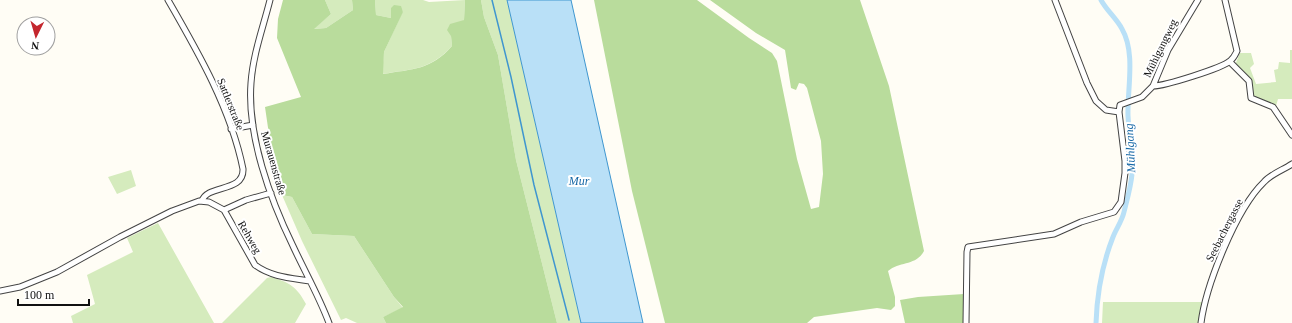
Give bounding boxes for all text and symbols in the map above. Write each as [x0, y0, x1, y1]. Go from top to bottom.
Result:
north arrow [16, 16, 56, 56]
street label: Mühlgangweg [1141, 16, 1180, 79]
text: N [31, 40, 40, 52]
street label: Sattlerstraße [215, 76, 247, 132]
water label: Mühlgang [1122, 123, 1138, 174]
street label: Murauenstraße [259, 130, 289, 196]
water label: Mur [568, 174, 590, 188]
street label: Seebachergasse [1203, 197, 1245, 263]
street label: Rehweg [236, 218, 264, 256]
scale bar [18, 281, 89, 307]
text: 100 m [24, 288, 55, 302]

